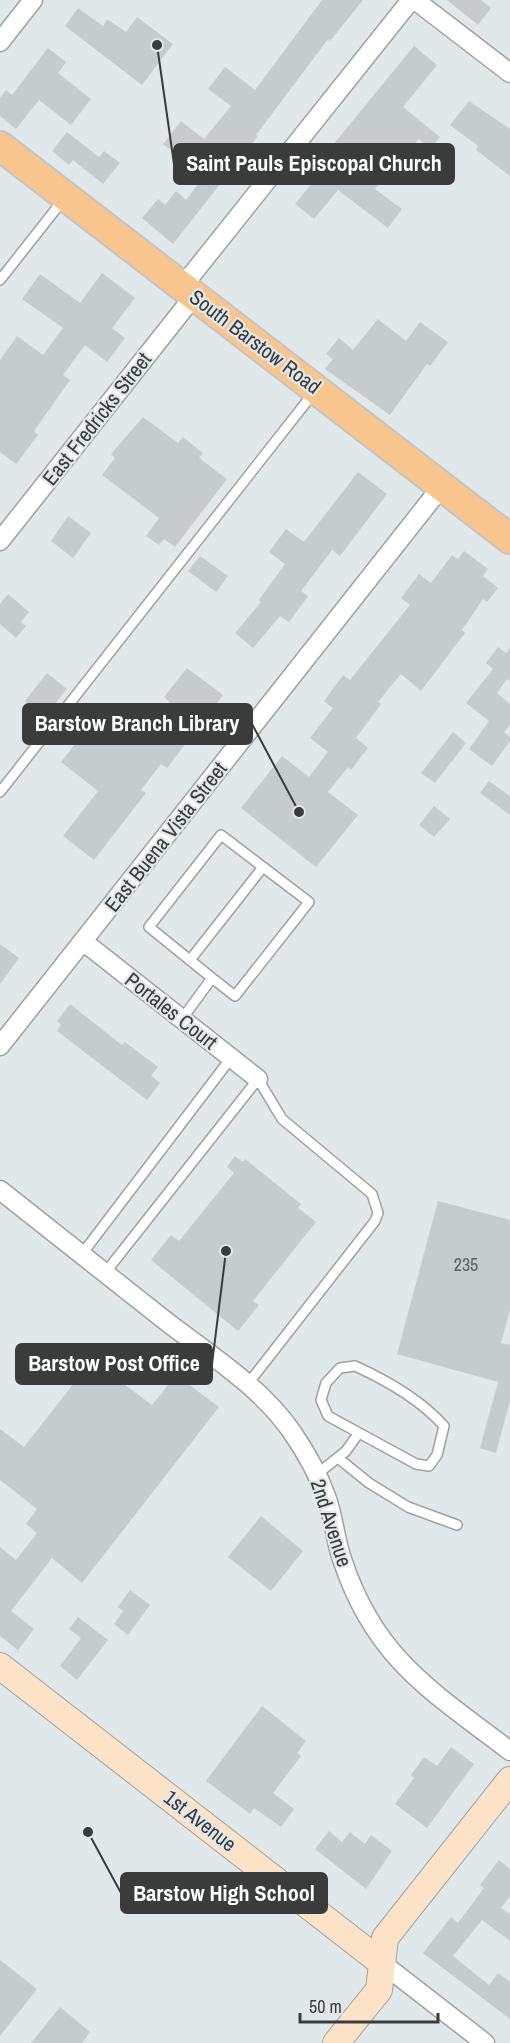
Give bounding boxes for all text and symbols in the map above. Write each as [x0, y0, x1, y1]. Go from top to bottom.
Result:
callout: Saint Pauls Episcopal Church [174, 144, 454, 184]
text: Saint Pauls Episcopal Church [186, 148, 442, 178]
street label: South Barstow Road [184, 282, 327, 401]
street label: East Fredricks Street [35, 346, 158, 491]
callout: Barstow Branch Library [23, 704, 252, 744]
text: Barstow Branch Library [35, 708, 239, 738]
street label: East Buena Vista Street [98, 755, 234, 918]
street label: Portales Court [119, 965, 224, 1056]
house number: 235 [454, 1252, 478, 1277]
callout: Barstow Post Office [16, 1344, 212, 1384]
text: Barstow Post Office [28, 1348, 200, 1378]
street label: 2nd Avenue [304, 1475, 359, 1570]
street label: 1st Avenue [158, 1783, 243, 1858]
callout: Barstow High School [121, 1873, 327, 1913]
text: Barstow High School [133, 1878, 315, 1908]
scale bar [300, 1986, 438, 2024]
text: 50 m [309, 1994, 342, 2019]

